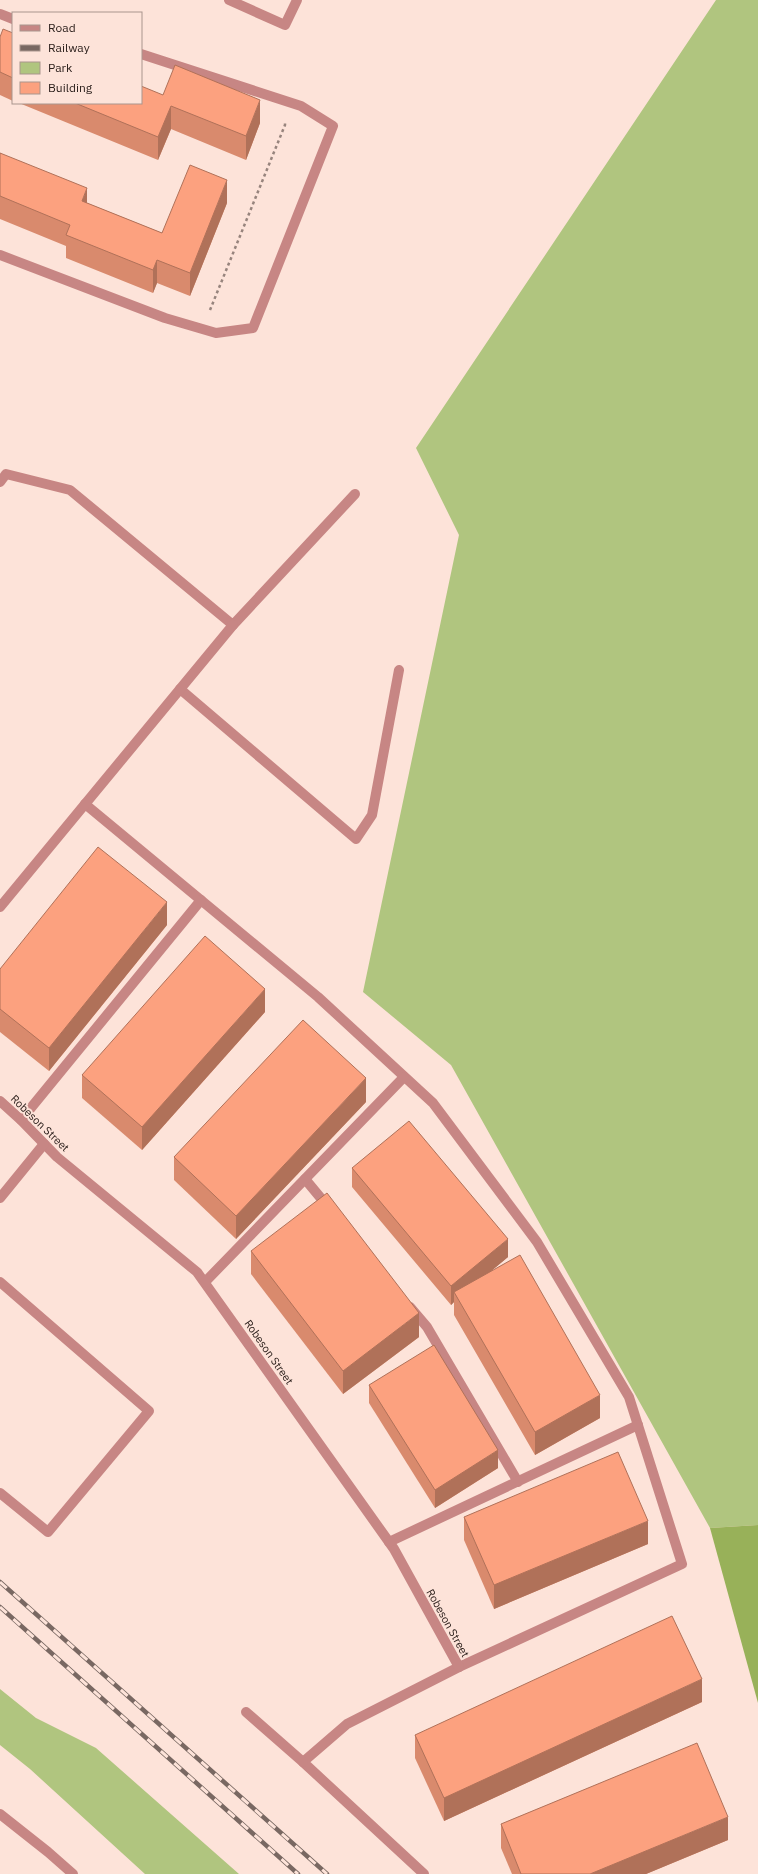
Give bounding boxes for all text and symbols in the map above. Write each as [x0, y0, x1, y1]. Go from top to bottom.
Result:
legend [12, 12, 142, 104]
text: Road [48, 20, 76, 35]
text: Railway [48, 40, 90, 55]
text: Park [48, 60, 73, 75]
text: Building [48, 80, 93, 95]
street label: Robeson Street [8, 1092, 72, 1155]
street label: Robeson Street [241, 1317, 297, 1387]
street label: Robeson Street [423, 1586, 473, 1660]

